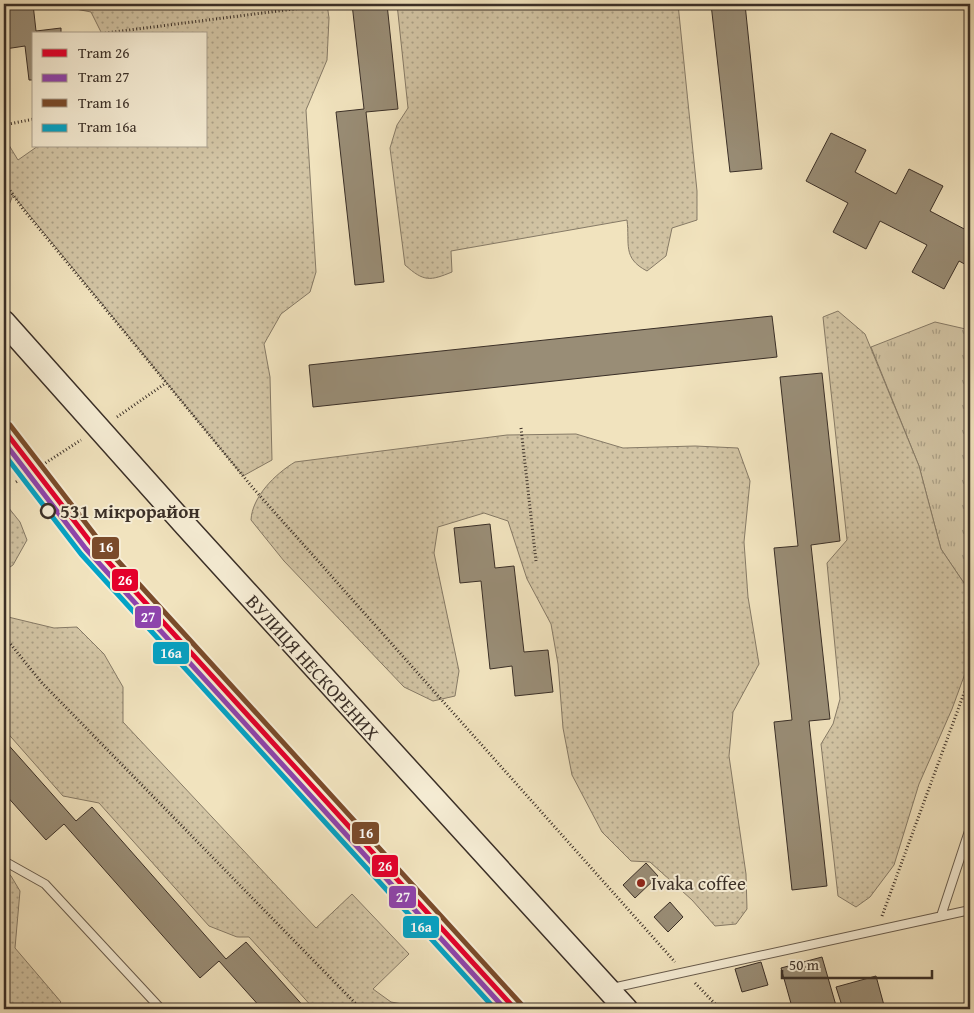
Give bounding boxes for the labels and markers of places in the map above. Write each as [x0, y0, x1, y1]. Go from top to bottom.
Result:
place label: 531 мікрорайон [60, 497, 200, 525]
marker: 531 мікрорайон [40, 503, 56, 519]
place label: Ivaka coffee [651, 869, 746, 897]
marker: Ivaka coffee [635, 877, 647, 889]

